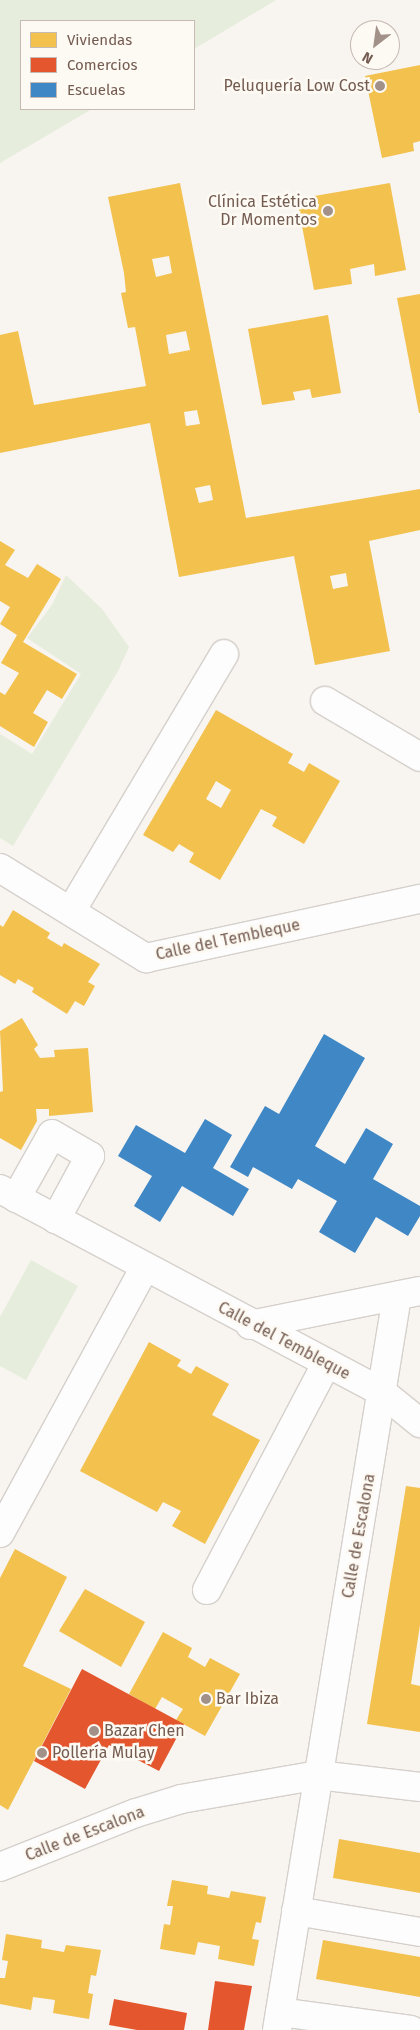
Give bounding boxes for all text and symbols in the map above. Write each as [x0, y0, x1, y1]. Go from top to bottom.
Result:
legend [20, 20, 195, 110]
north arrow [350, 20, 400, 70]
text: Viviendas [67, 31, 132, 49]
text: N [359, 48, 376, 67]
text: Comercios [67, 56, 137, 74]
place label: Peluquería Low Cost [223, 76, 370, 96]
marker: Peluquería Low Cost [374, 80, 386, 92]
text: Escuelas [67, 81, 125, 99]
place label: Clínica Estética Dr Momentos [208, 192, 317, 230]
marker: Clínica Estética Dr Momentos [321, 204, 335, 218]
street label: Calle del Tembleque [154, 915, 302, 965]
street label: Calle del Tembleque [215, 1298, 353, 1384]
street label: Calle de Escalona [339, 1472, 379, 1600]
place label: Bar Ibiza [216, 1689, 279, 1709]
marker: Bar Ibiza [200, 1693, 212, 1705]
place label: Bazar Chen [104, 1721, 185, 1741]
marker: Bazar Chen [88, 1725, 100, 1737]
place label: Pollería Mulay [52, 1743, 155, 1763]
marker: Pollería Mulay [36, 1747, 48, 1759]
street label: Calle de Escalona [23, 1802, 147, 1866]

